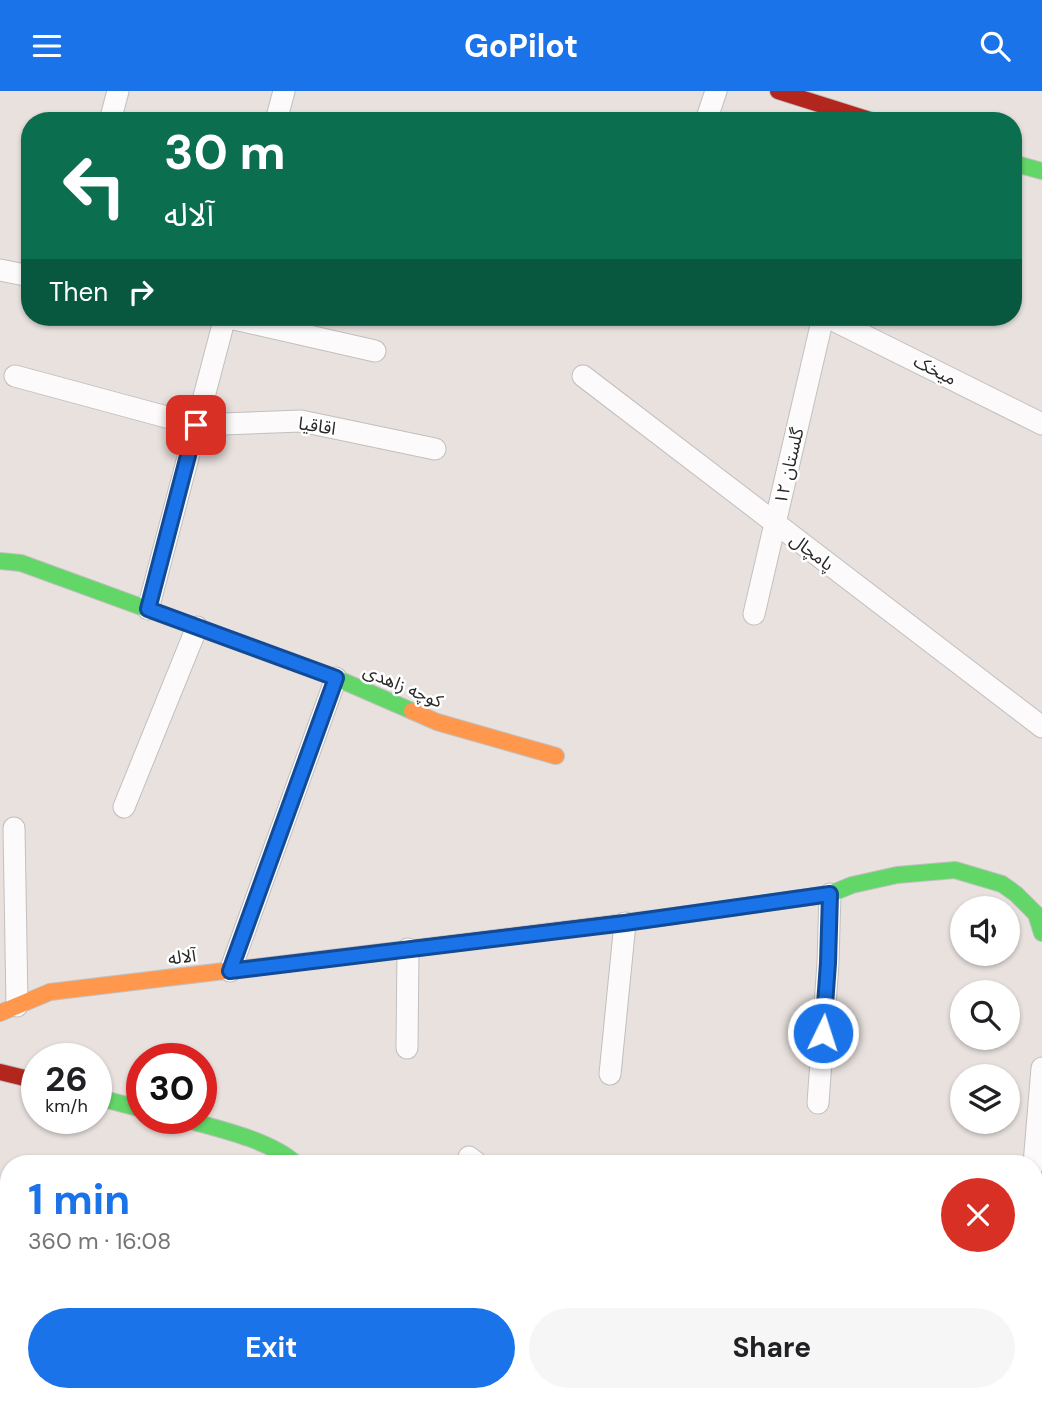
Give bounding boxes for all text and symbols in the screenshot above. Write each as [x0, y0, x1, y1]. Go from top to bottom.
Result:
text: GoPilot [464, 25, 578, 67]
icon: menu [28, 27, 66, 65]
icon: search [976, 27, 1014, 65]
text: 30 m [164, 120, 286, 184]
icon: left [49, 140, 140, 231]
text: آلاله [164, 194, 214, 236]
icon: right [122, 273, 160, 311]
text: Then [49, 275, 108, 309]
street label: میخک [909, 349, 961, 391]
pin [166, 395, 226, 455]
icon: arrive [177, 406, 215, 444]
street label: اقاقیا [297, 411, 337, 441]
street label: گلستان ۱۲ [769, 425, 810, 507]
street label: پامچال [785, 528, 839, 576]
street label: کوچه زاهدی [360, 659, 447, 714]
map controls [950, 896, 1020, 1134]
button: sound [950, 896, 1020, 966]
street label: آلاله [167, 943, 198, 971]
button: search [950, 980, 1020, 1050]
position arrow [786, 996, 860, 1070]
speed limit sign: 30 [126, 1043, 217, 1134]
text: 26 [45, 1056, 88, 1102]
button: layers [950, 1064, 1020, 1134]
text: km/h [45, 1094, 88, 1118]
text: 1 min [28, 1172, 130, 1227]
button: close [941, 1178, 1015, 1252]
text: 360 m · 16:08 [28, 1226, 171, 1256]
button: Exit [28, 1308, 515, 1388]
button: Share [529, 1308, 1015, 1388]

